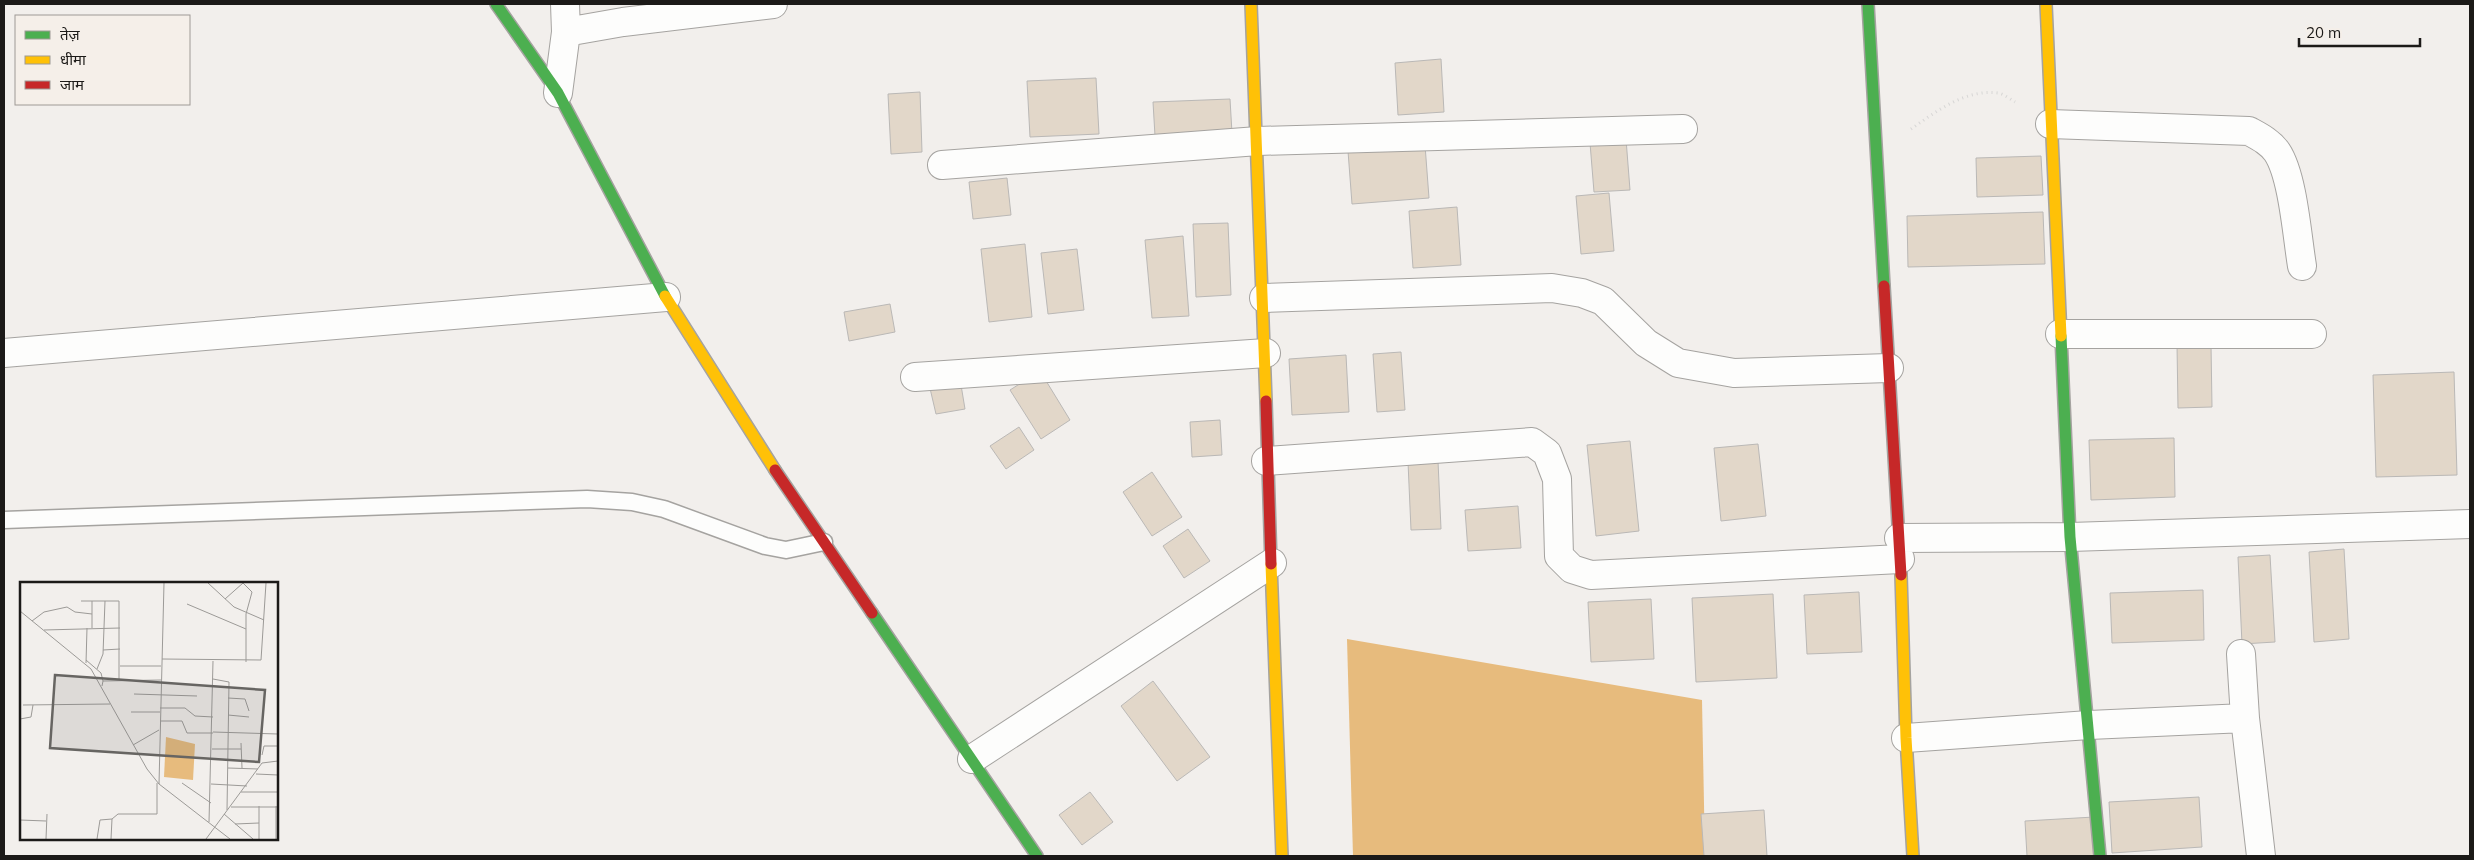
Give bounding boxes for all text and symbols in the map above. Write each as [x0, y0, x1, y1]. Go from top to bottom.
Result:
legend [15, 15, 190, 105]
scale bar [2299, 15, 2420, 47]
text: 20 m [2306, 23, 2341, 42]
text: तेज़ [60, 25, 81, 44]
text: धीमा [60, 50, 87, 69]
text: जाम [60, 75, 85, 94]
inset map [20, 582, 278, 840]

